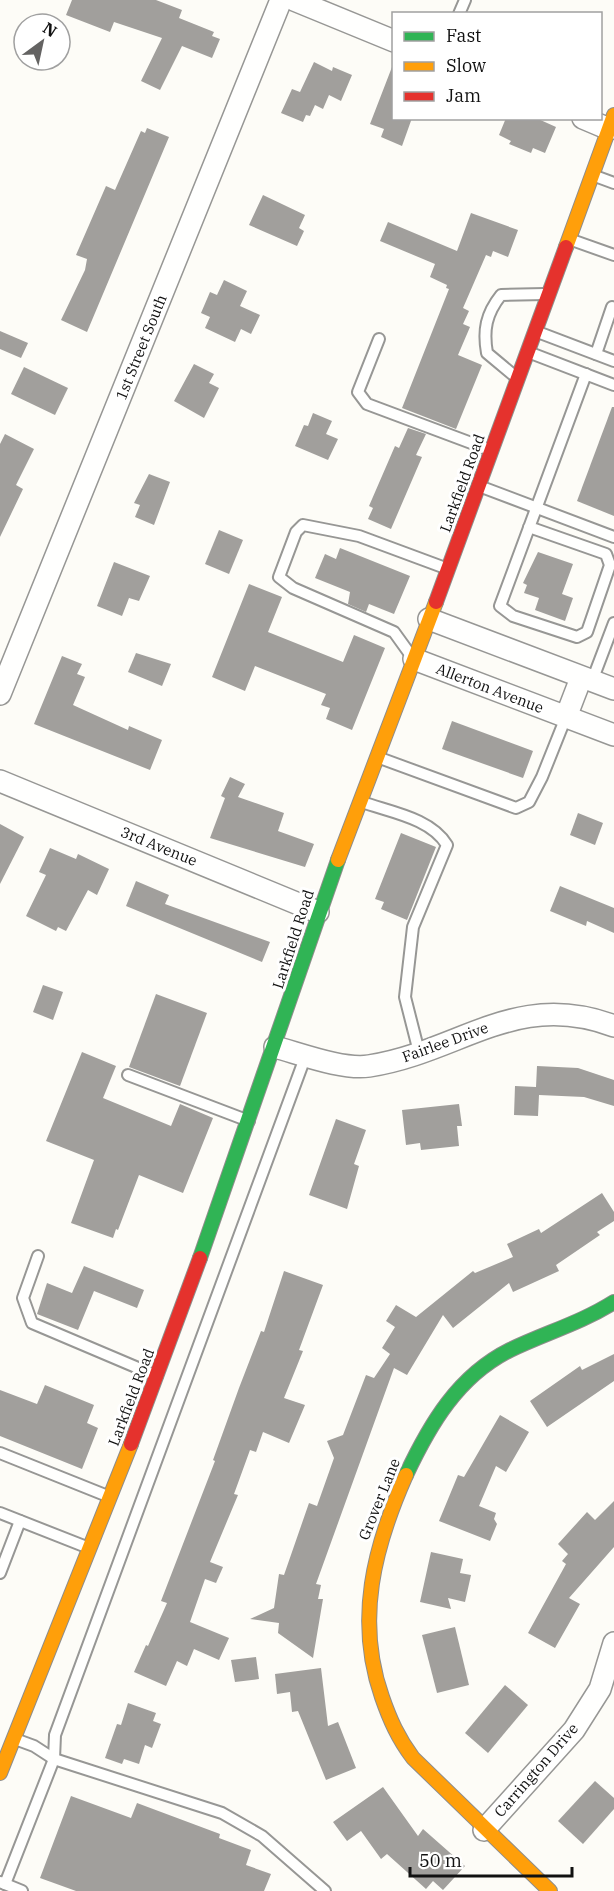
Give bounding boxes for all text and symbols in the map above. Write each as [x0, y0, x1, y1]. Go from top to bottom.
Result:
north arrow [12, 12, 72, 72]
legend [392, 12, 602, 120]
text: N [39, 18, 61, 41]
text: Fast [446, 24, 481, 47]
text: Slow [446, 54, 486, 77]
text: Jam [446, 84, 481, 107]
street label: 1st Street South [111, 292, 171, 402]
street label: Larkfield Road [435, 431, 489, 535]
street label: Allerton Avenue [434, 659, 546, 717]
street label: 3rd Avenue [118, 822, 200, 870]
street label: Larkfield Road [268, 887, 318, 991]
street label: Fairlee Drive [399, 1018, 491, 1066]
street label: Larkfield Road [104, 1346, 158, 1448]
street label: Grover Lane [354, 1455, 404, 1543]
street label: Carrington Drive [490, 1719, 582, 1821]
scale bar [410, 1840, 572, 1878]
text: 50 m [419, 1849, 462, 1872]

